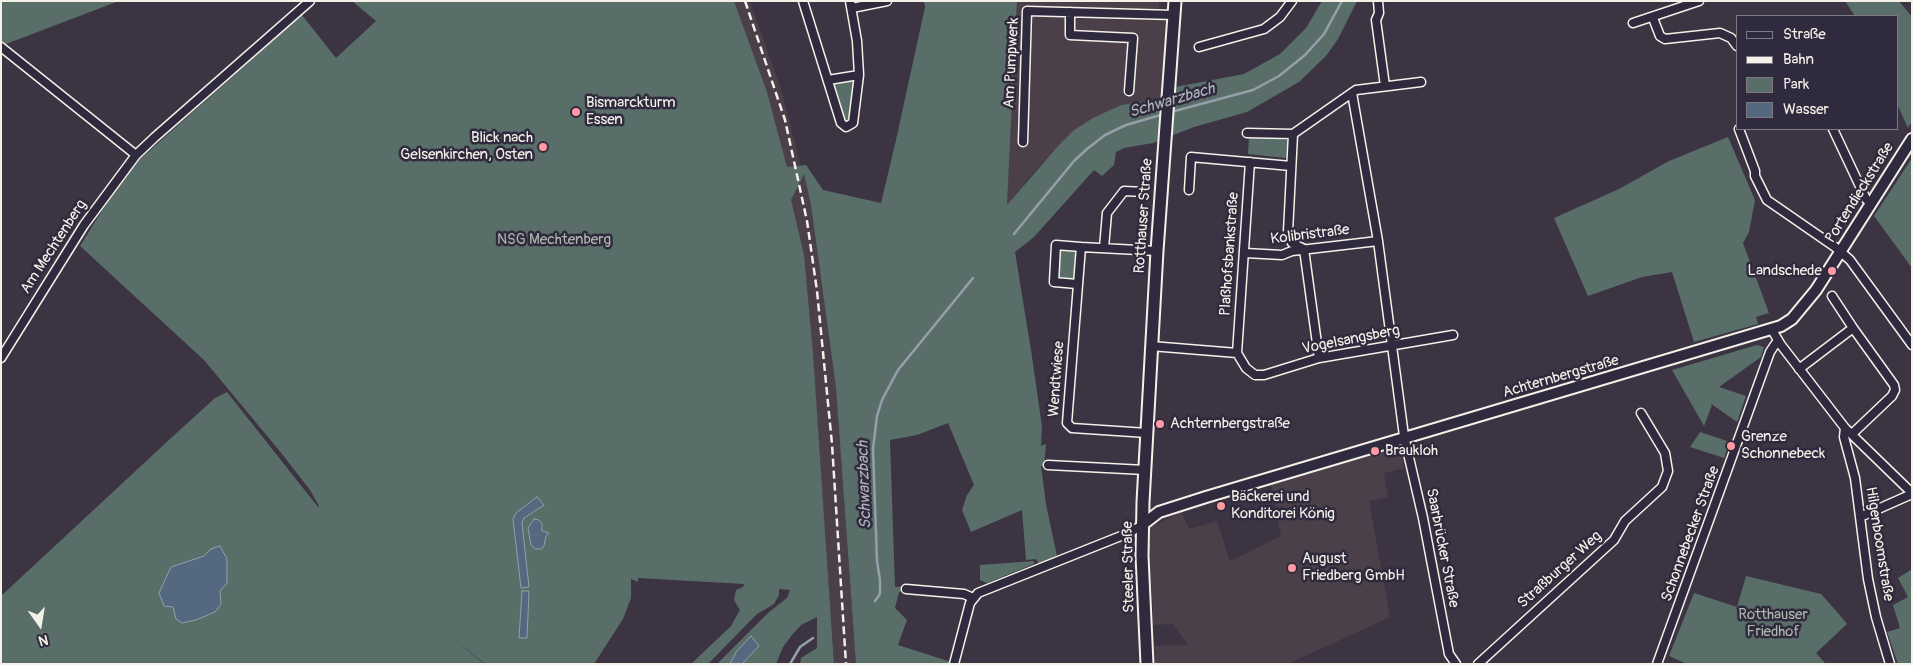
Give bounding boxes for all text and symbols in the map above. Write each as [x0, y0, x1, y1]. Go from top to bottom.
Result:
legend [1736, 15, 1898, 130]
street label: Am Pumpwerk [1001, 17, 1023, 109]
text: Straße [1783, 25, 1826, 44]
text: Bahn [1783, 50, 1814, 69]
text: Park [1783, 75, 1809, 94]
water label: Schwarzbach [1127, 80, 1217, 122]
place label: Bismarckturm Essen [586, 94, 676, 129]
text: Wasser [1783, 100, 1829, 119]
marker: Bismarckturm Essen [570, 106, 582, 118]
place label: Blick nach Gelsenkirchen, Osten [400, 129, 533, 164]
street label: Portendieckstraße [1822, 139, 1898, 247]
marker: Blick nach Gelsenkirchen, Osten [537, 141, 549, 153]
street label: Rotthauser Straße [1131, 158, 1157, 274]
street label: Plaßhofsbankstraße [1217, 191, 1243, 317]
street label: Am Mechtenberg [17, 197, 91, 297]
street label: Kolibristraße [1270, 221, 1350, 249]
park label: NSG Mechtenberg [497, 231, 611, 249]
place label: Landschede [1748, 262, 1822, 280]
marker: Landschede [1826, 265, 1838, 277]
street label: Vogelsangsberg [1301, 322, 1401, 358]
street label: Wendtwiese [1045, 340, 1069, 418]
street label: Achternbergstraße [1501, 352, 1621, 402]
place label: Achternbergstraße [1170, 415, 1290, 433]
marker: Achternbergstraße [1154, 418, 1166, 430]
place label: Grenze Schonnebeck [1741, 428, 1825, 463]
marker: Grenze Schonnebeck [1725, 440, 1737, 452]
water label: Schwarzbach [854, 441, 876, 529]
place label: Braukloh [1385, 442, 1438, 460]
marker: Braukloh [1369, 445, 1381, 457]
street label: Schonnebecker Straße [1658, 464, 1724, 604]
street label: Hilgenboomstraße [1861, 485, 1897, 603]
street label: Saarbrücker Straße [1422, 487, 1462, 609]
place label: Bäckerei und Konditorei König [1231, 488, 1335, 523]
marker: Bäckerei und Konditorei König [1215, 500, 1227, 512]
street label: Steeler Straße [1119, 521, 1139, 613]
street label: Straßburger Weg [1514, 528, 1606, 612]
place label: August Friedberg GmbH [1302, 550, 1405, 585]
marker: August Friedberg GmbH [1286, 562, 1298, 574]
north arrow [15, 600, 65, 650]
park label: Rotthauser Friedhof [1738, 606, 1808, 641]
text: N [37, 631, 50, 649]

